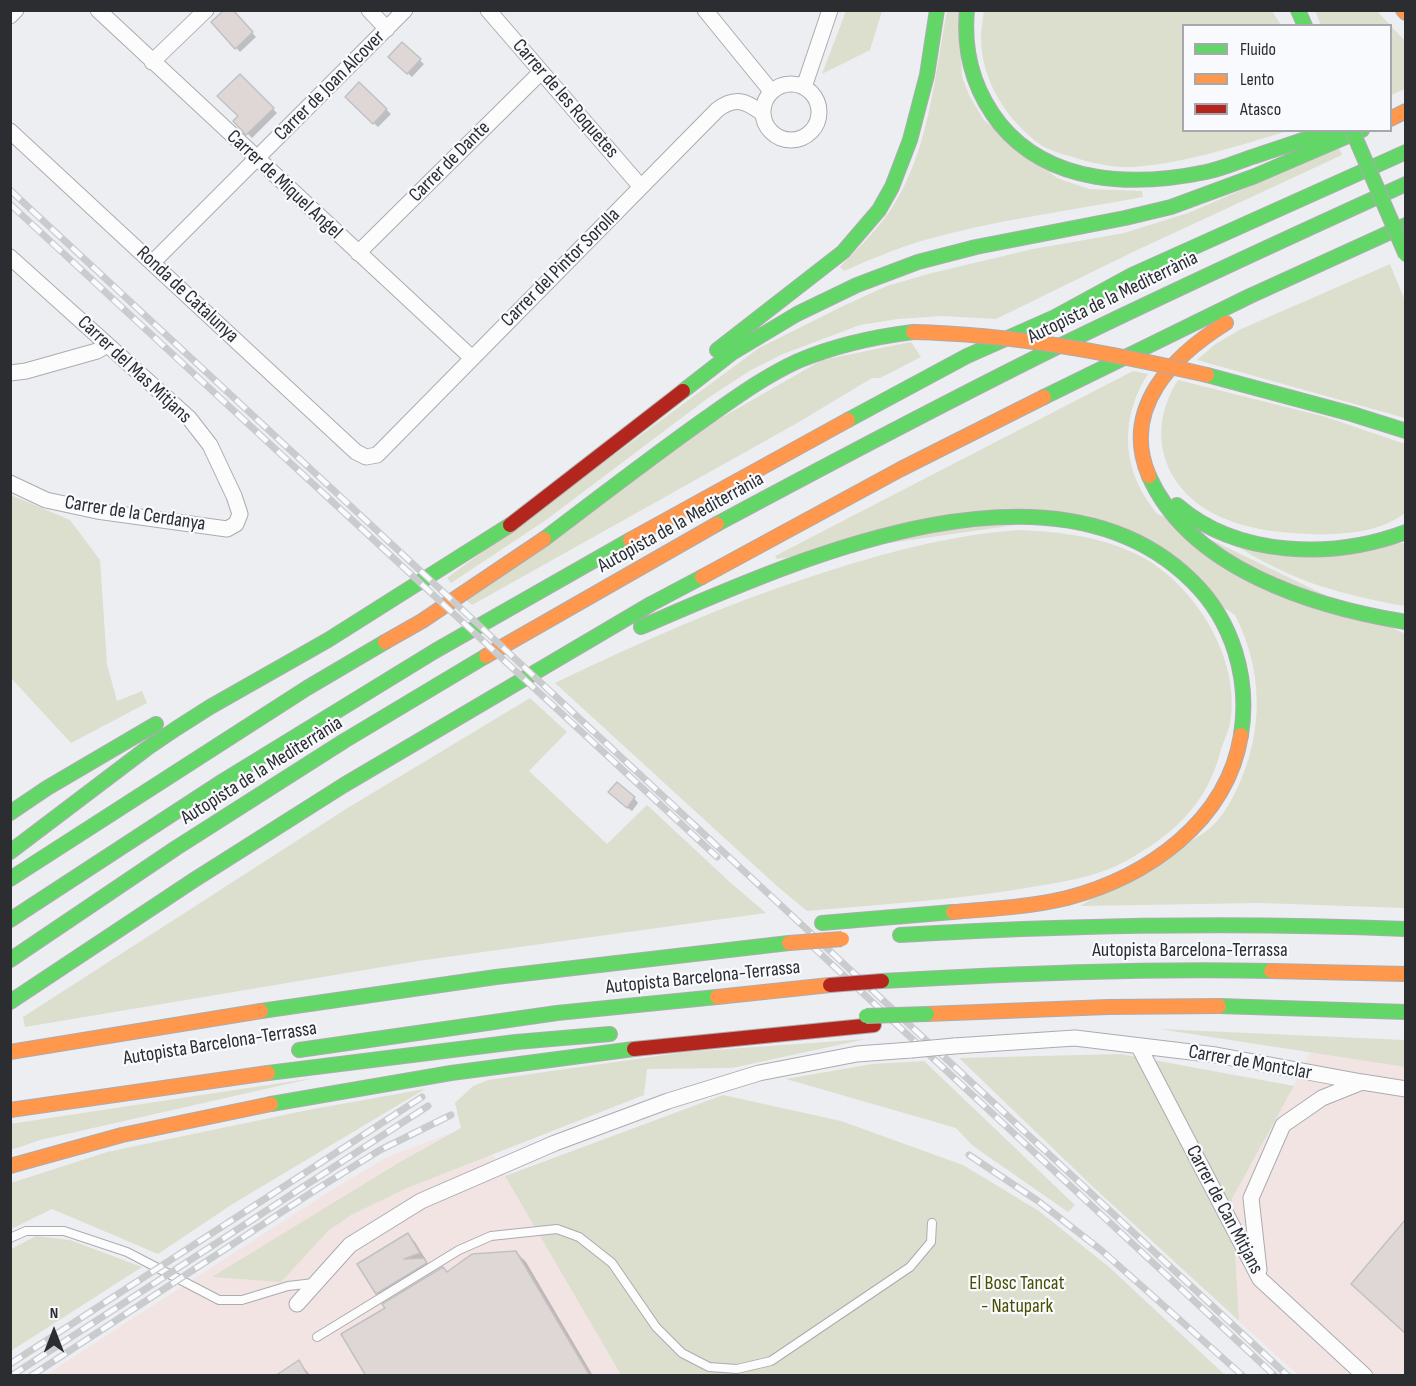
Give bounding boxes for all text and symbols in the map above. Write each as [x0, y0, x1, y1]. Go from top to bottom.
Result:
legend [1182, 24, 1392, 132]
street label: Carrer de Joan Alcover [270, 26, 390, 146]
street label: Carrer de les Roquetes [507, 35, 623, 163]
text: Fluido [1240, 39, 1276, 60]
text: Lento [1240, 69, 1274, 90]
text: Atasco [1240, 99, 1281, 120]
street label: Carrer de Dante [404, 116, 496, 208]
street label: Carrer de Miquel Angel [221, 125, 347, 245]
street label: Carrer del Pintor Sorolla [497, 204, 625, 332]
street label: Ronda de Catalunya [131, 242, 243, 348]
street label: Autopista de la Mediterrània [1024, 246, 1202, 350]
street label: Carrer del Mas Mitjans [72, 311, 196, 429]
street label: Autopista de la Mediterrània [594, 467, 768, 579]
street label: Carrer de la Cerdanya [63, 491, 207, 537]
street label: Autopista de la Mediterrània [177, 711, 347, 831]
street label: Autopista Barcelona-Terrassa [1092, 939, 1288, 963]
street label: Autopista Barcelona-Terrassa [605, 956, 801, 1000]
street label: Autopista Barcelona-Terrassa [122, 1017, 318, 1071]
street label: Carrer de Montclar [1187, 1040, 1313, 1086]
street label: Carrer de Can Mitjans [1180, 1142, 1268, 1278]
park label: El Bosc Tancat - Natupark [969, 1272, 1065, 1319]
north arrow [24, 1302, 84, 1362]
text: N [50, 1304, 58, 1323]

